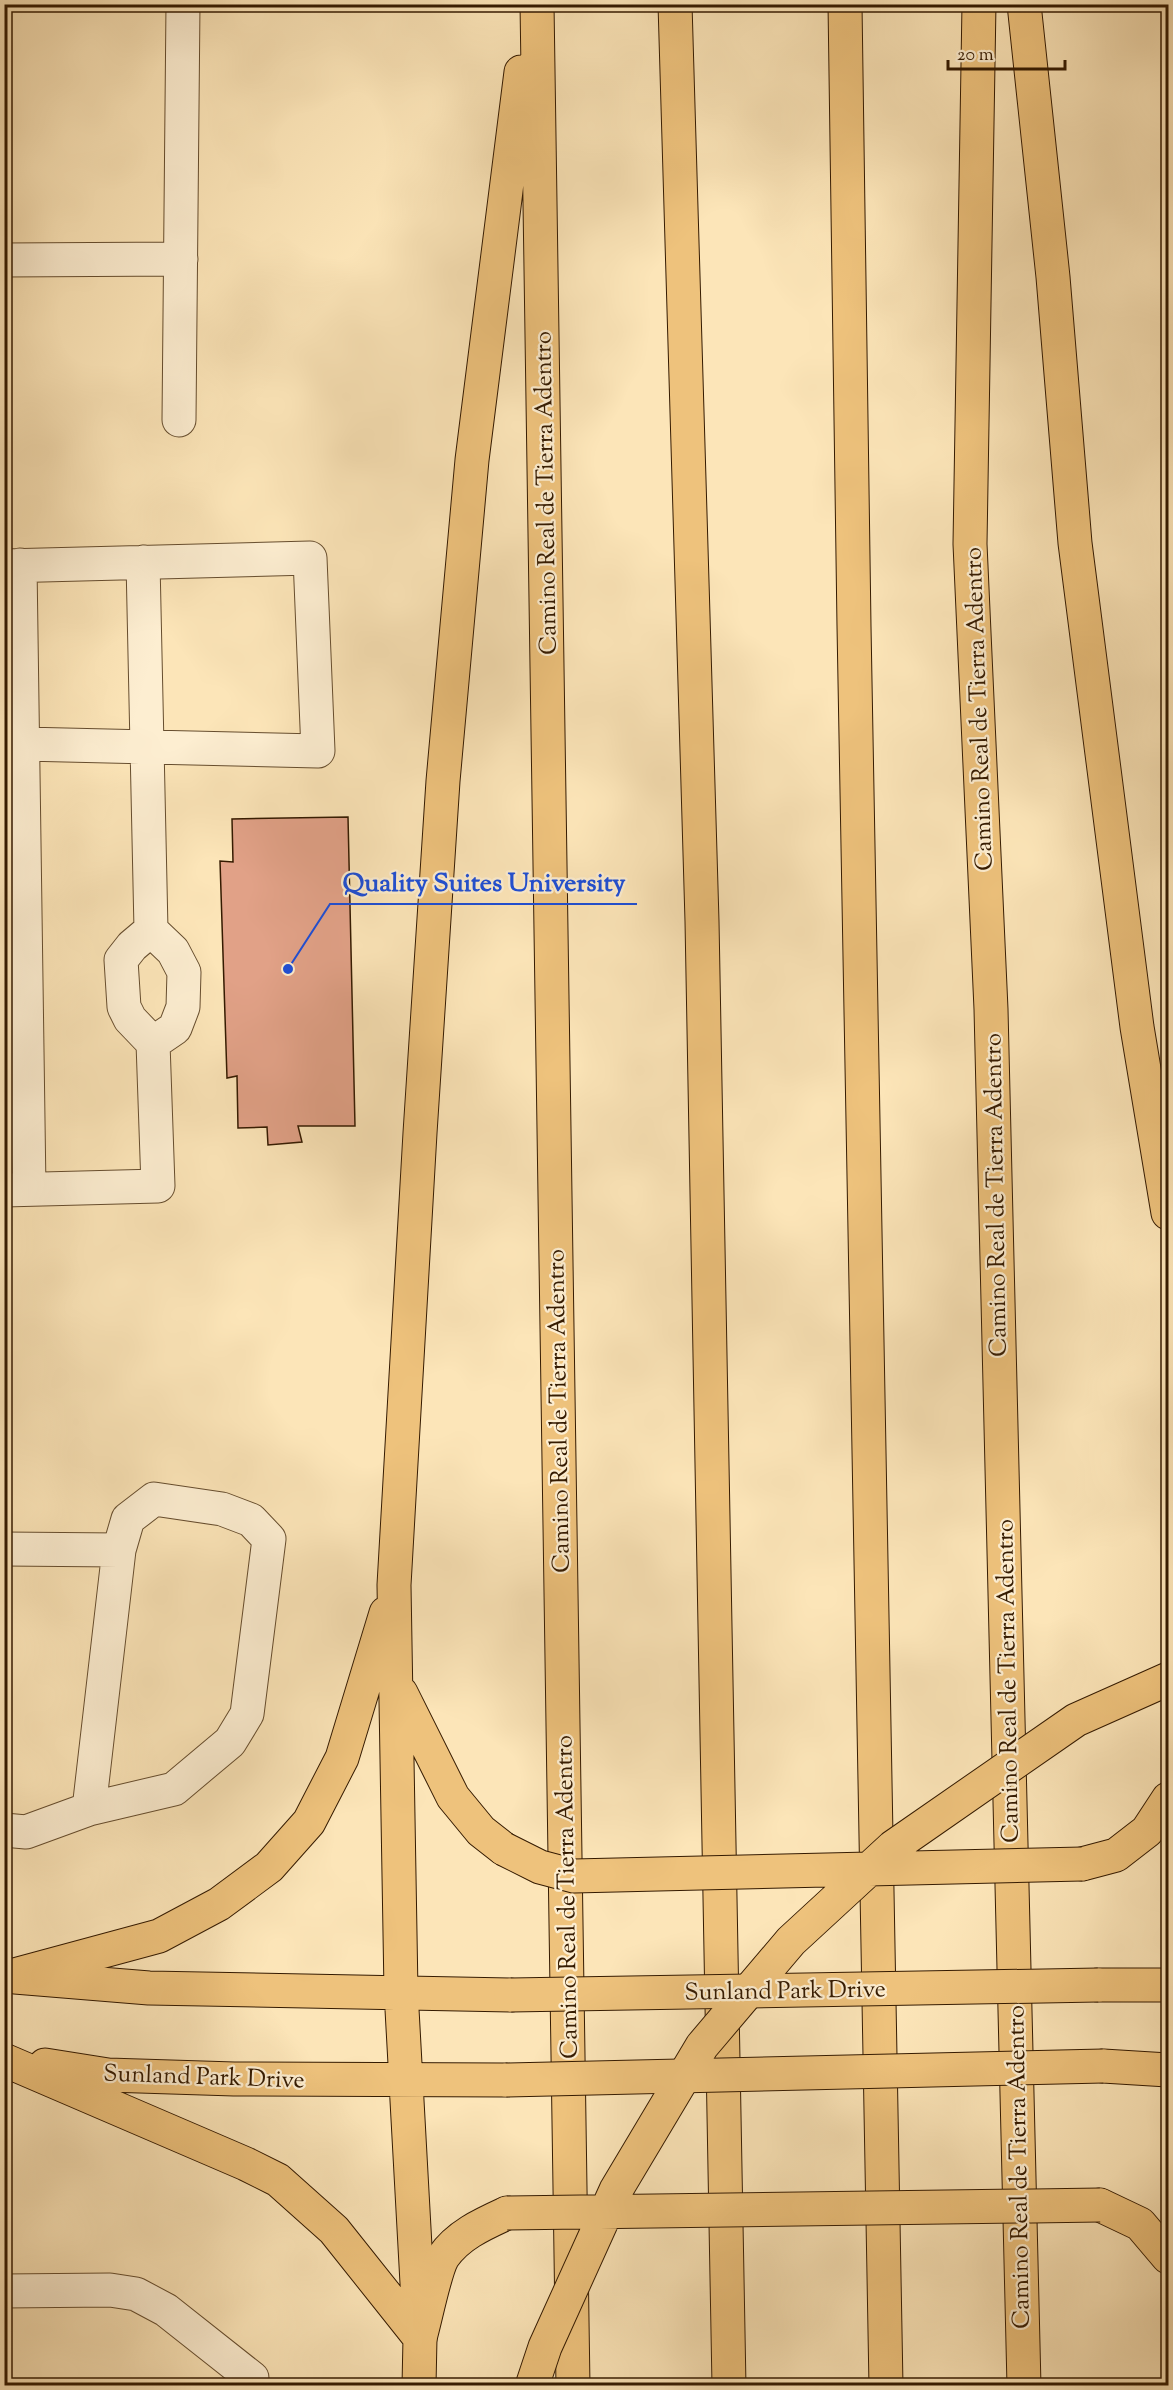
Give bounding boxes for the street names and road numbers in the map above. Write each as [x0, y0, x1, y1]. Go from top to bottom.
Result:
street label: Camino Real de Tierra Adentro [527, 331, 567, 655]
street label: Camino Real de Tierra Adentro [957, 546, 1003, 871]
street label: Camino Real de Tierra Adentro [977, 1033, 1017, 1357]
street label: Camino Real de Tierra Adentro [540, 1249, 580, 1573]
street label: Camino Real de Tierra Adentro [989, 1519, 1029, 1843]
street label: Camino Real de Tierra Adentro [548, 1735, 588, 2059]
street label: Sunland Park Drive [684, 1973, 886, 2011]
street label: Camino Real de Tierra Adentro [1000, 2005, 1040, 2329]
street label: Sunland Park Drive [103, 2057, 305, 2099]

